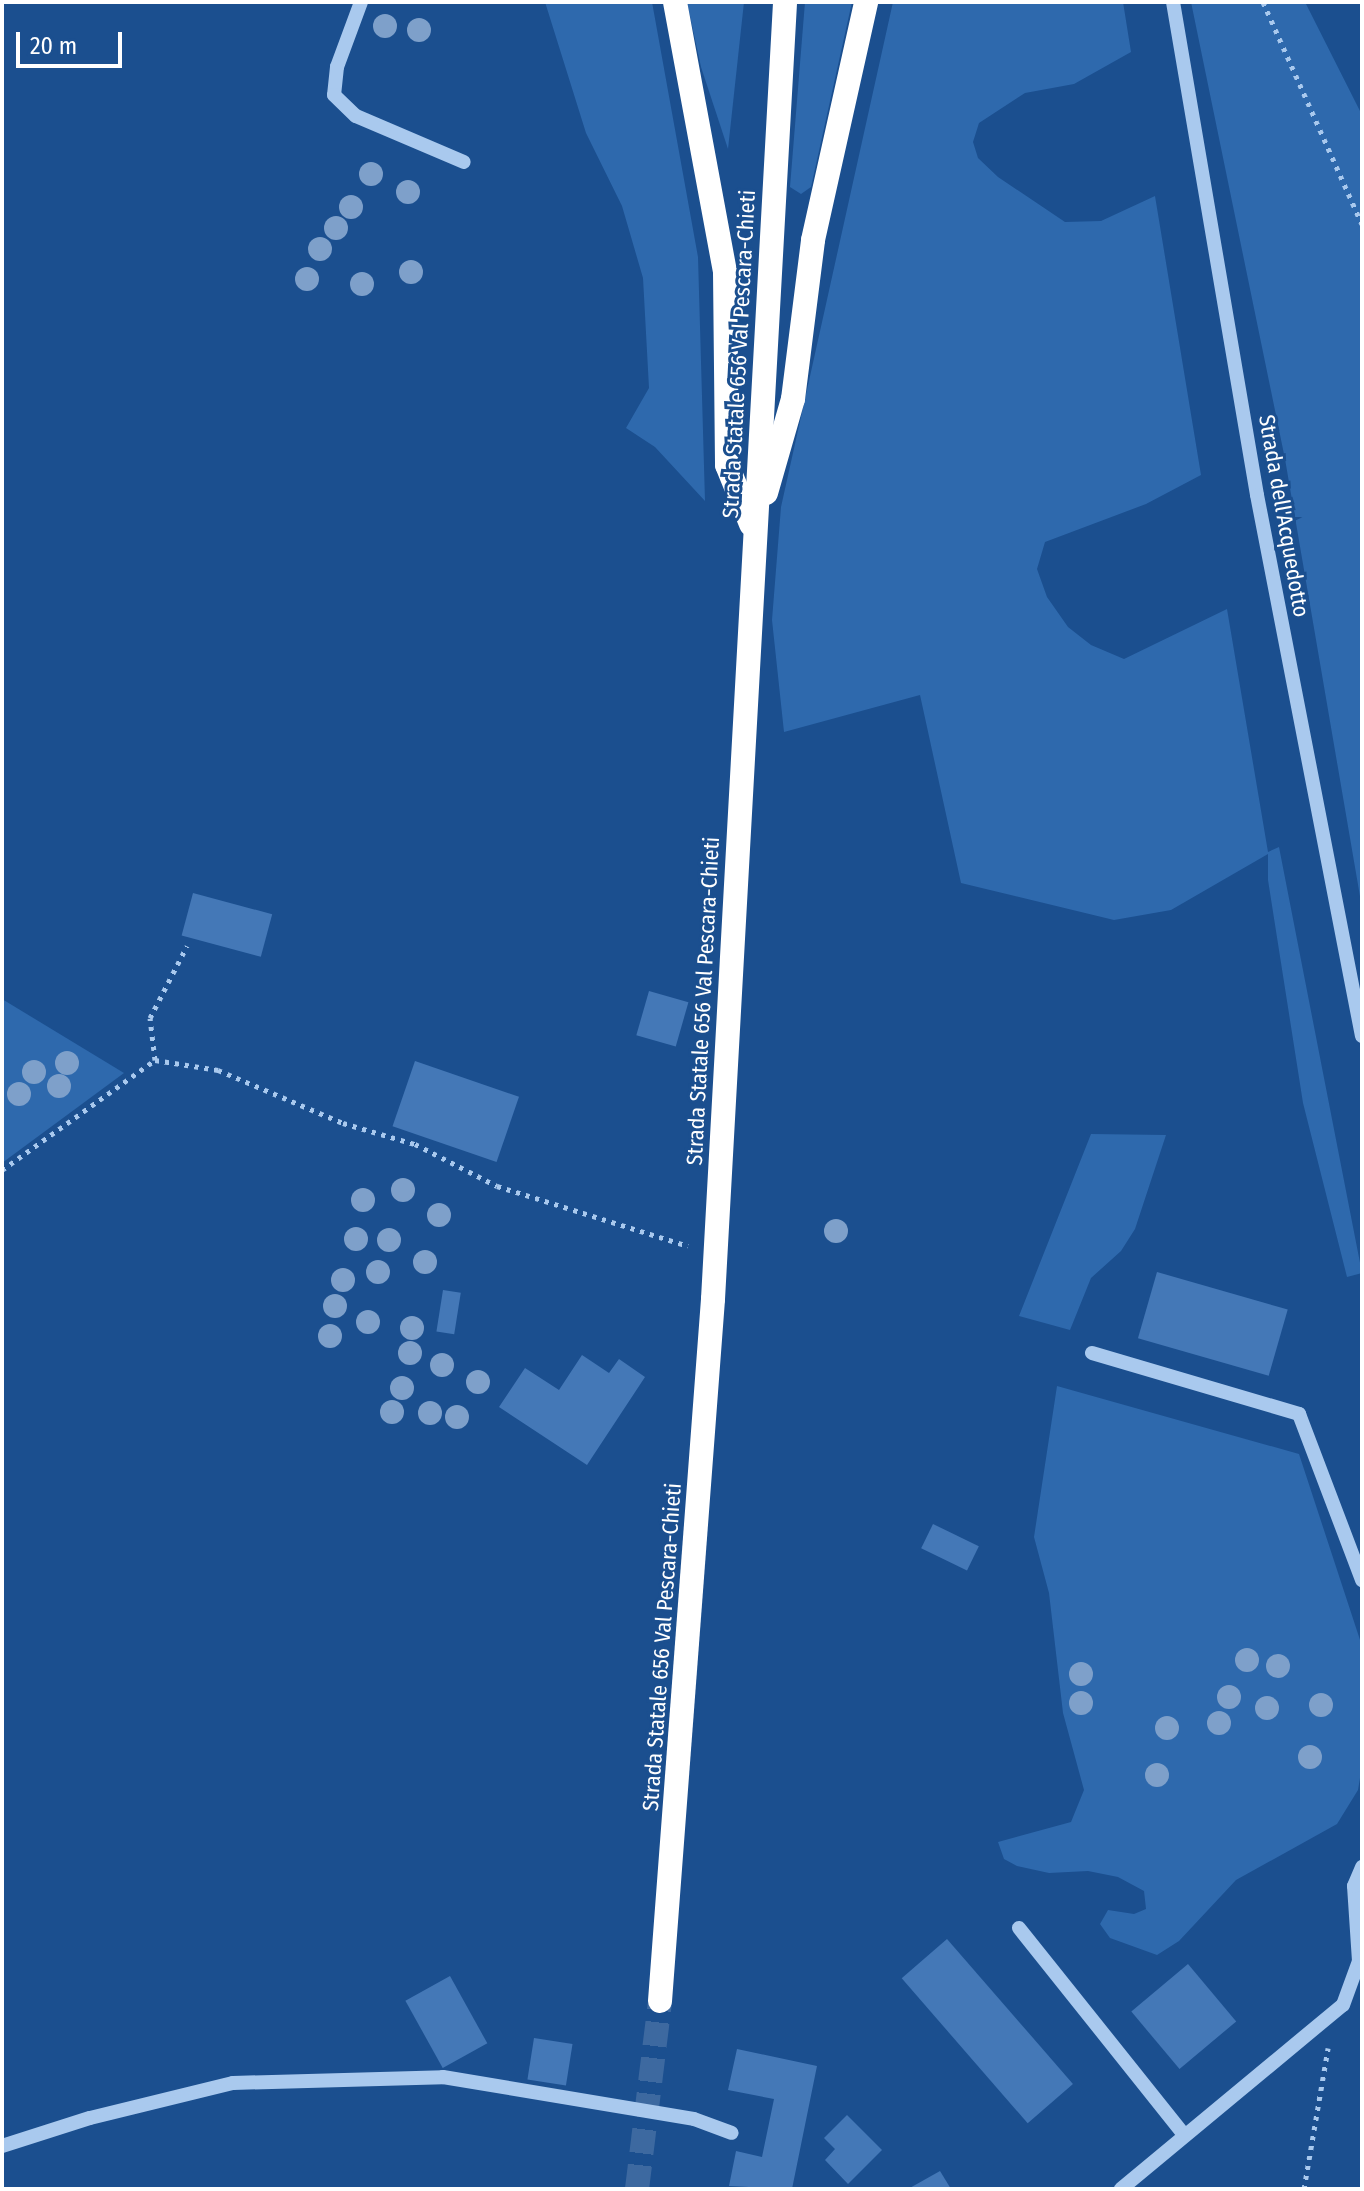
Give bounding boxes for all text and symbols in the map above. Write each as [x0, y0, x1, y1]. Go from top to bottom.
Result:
scale bar [20, 16, 126, 66]
text: 20 m [30, 32, 77, 60]
street label: Strada Statale 656 Val Pescara-Chieti [717, 189, 761, 519]
street label: Strada dell'Acquedotto [1253, 413, 1315, 619]
street label: Strada Statale 656 Val Pescara-Chieti [681, 836, 725, 1166]
street label: Strada Statale 656 Val Pescara-Chieti [637, 1482, 687, 1812]

